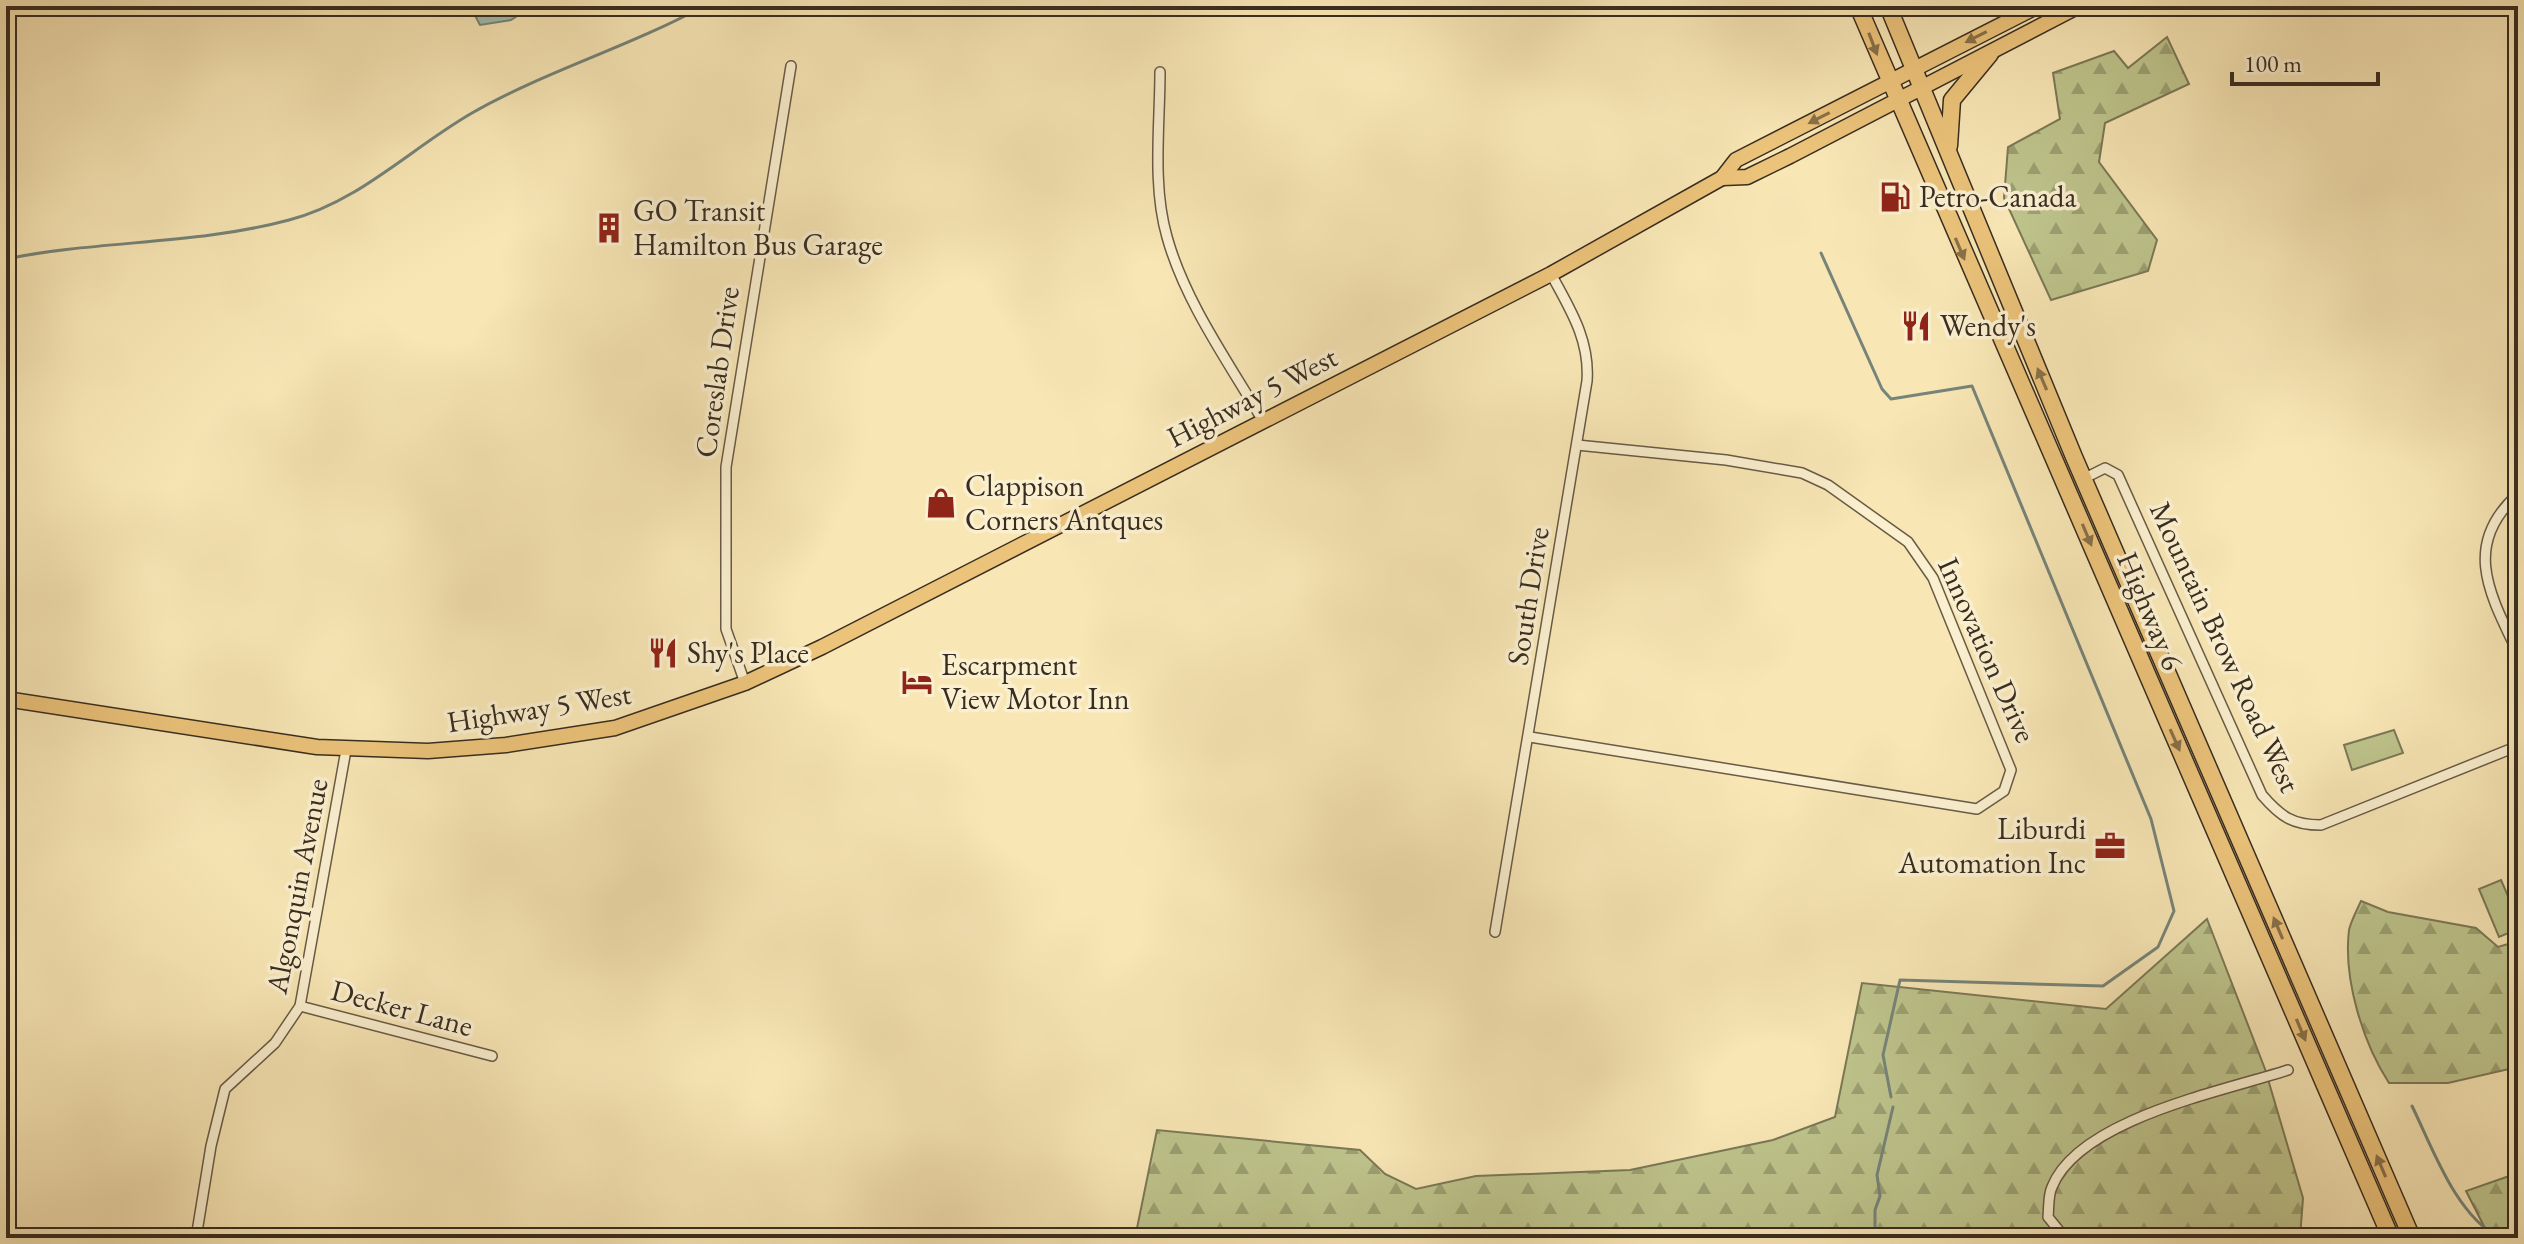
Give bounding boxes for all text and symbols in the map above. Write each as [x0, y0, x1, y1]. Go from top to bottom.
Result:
one-way arrow [1965, 30, 1988, 44]
one-way arrow [1867, 32, 1880, 56]
scale bar [2232, 36, 2378, 86]
text: 100 m [2244, 48, 2302, 79]
one-way arrow [1808, 111, 1831, 124]
place label: Petro-Canada [1919, 177, 2077, 216]
fuel station icon: Petro-Canada [1878, 180, 1912, 214]
place label: GO Transit Hamilton Bus Garage [633, 191, 883, 264]
building icon: GO Transit Hamilton Bus Garage [592, 211, 626, 245]
one-way arrow [1954, 238, 1967, 261]
street label: Coreslab Drive [685, 284, 748, 460]
place label: Wendy's [1940, 306, 2036, 345]
restaurant icon: Wendy's [1899, 309, 1933, 343]
street label: Highway 5 West [1160, 337, 1344, 456]
one-way arrow [2035, 367, 2048, 391]
place label: Clappison Corners Antques [965, 466, 1163, 539]
shop icon: Clappison Corners Antques [924, 486, 958, 520]
street label: Mountain Brow Road West [2141, 495, 2310, 799]
street label: South Drive [1497, 524, 1558, 668]
one-way arrow [2080, 524, 2093, 547]
street label: Highway 6 [2108, 546, 2193, 676]
street label: Innovation Drive [1929, 551, 2046, 748]
place label: Shy's Place [687, 633, 809, 672]
restaurant icon: Shy's Place [646, 636, 680, 670]
place label: Escarpment View Motor Inn [941, 645, 1130, 718]
hotel icon: Escarpment View Motor Inn [900, 665, 934, 699]
street label: Highway 5 West [444, 674, 634, 741]
one-way arrow [2169, 729, 2182, 752]
street label: Algonquin Avenue [256, 775, 336, 998]
place label: Liburdi Automation Inc [1897, 809, 2086, 882]
office icon: Liburdi Automation Inc [2093, 829, 2127, 863]
one-way arrow [2271, 916, 2285, 940]
street label: Decker Lane [327, 970, 477, 1045]
one-way arrow [2294, 1019, 2307, 1042]
one-way arrow [2375, 1154, 2388, 1178]

